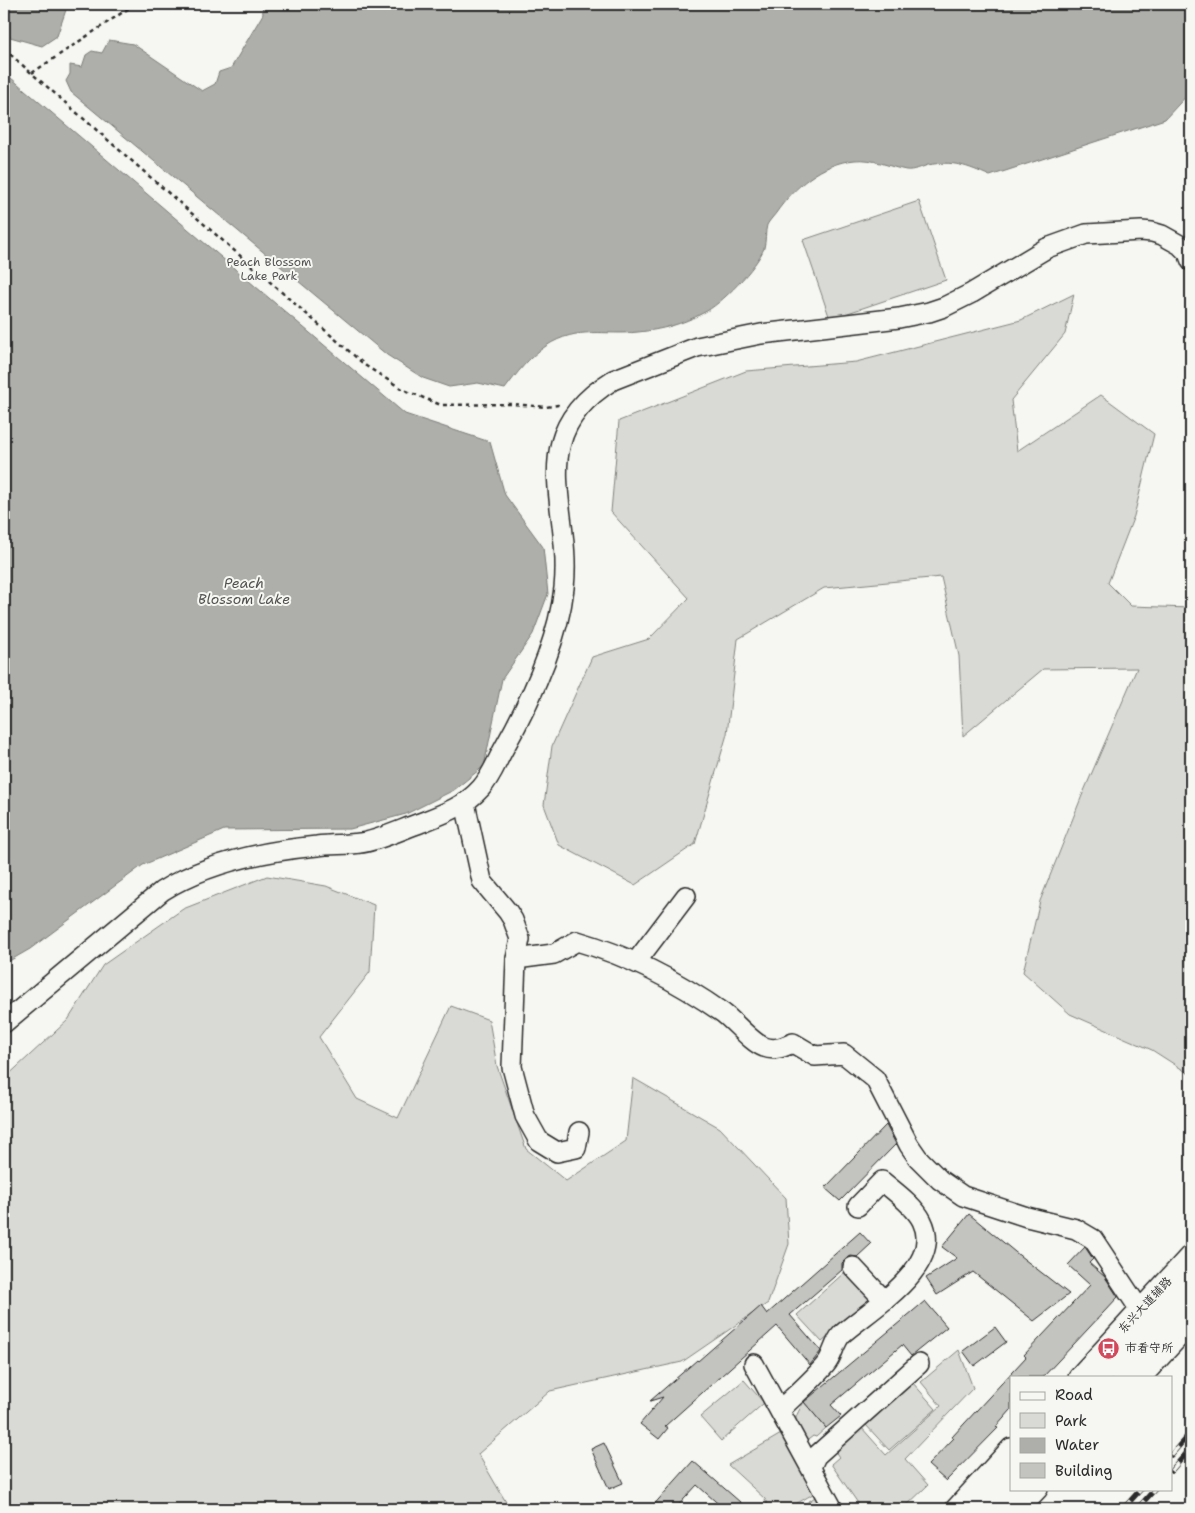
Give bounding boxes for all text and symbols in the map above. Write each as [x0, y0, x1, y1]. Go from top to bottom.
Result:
park label: Peach Blossom Lake Park [227, 254, 311, 284]
water label: Peach Blossom Lake [198, 574, 290, 608]
street label: 东兴大道辅路 [1115, 1273, 1175, 1337]
bus stop icon: 巿看守所 [1097, 1336, 1121, 1360]
place label: 巿看守所 [1125, 1340, 1174, 1356]
legend [1010, 1376, 1172, 1490]
text: Road [1055, 1385, 1093, 1405]
text: Park [1055, 1411, 1087, 1431]
text: Water [1055, 1435, 1099, 1455]
text: Building [1055, 1461, 1112, 1481]

